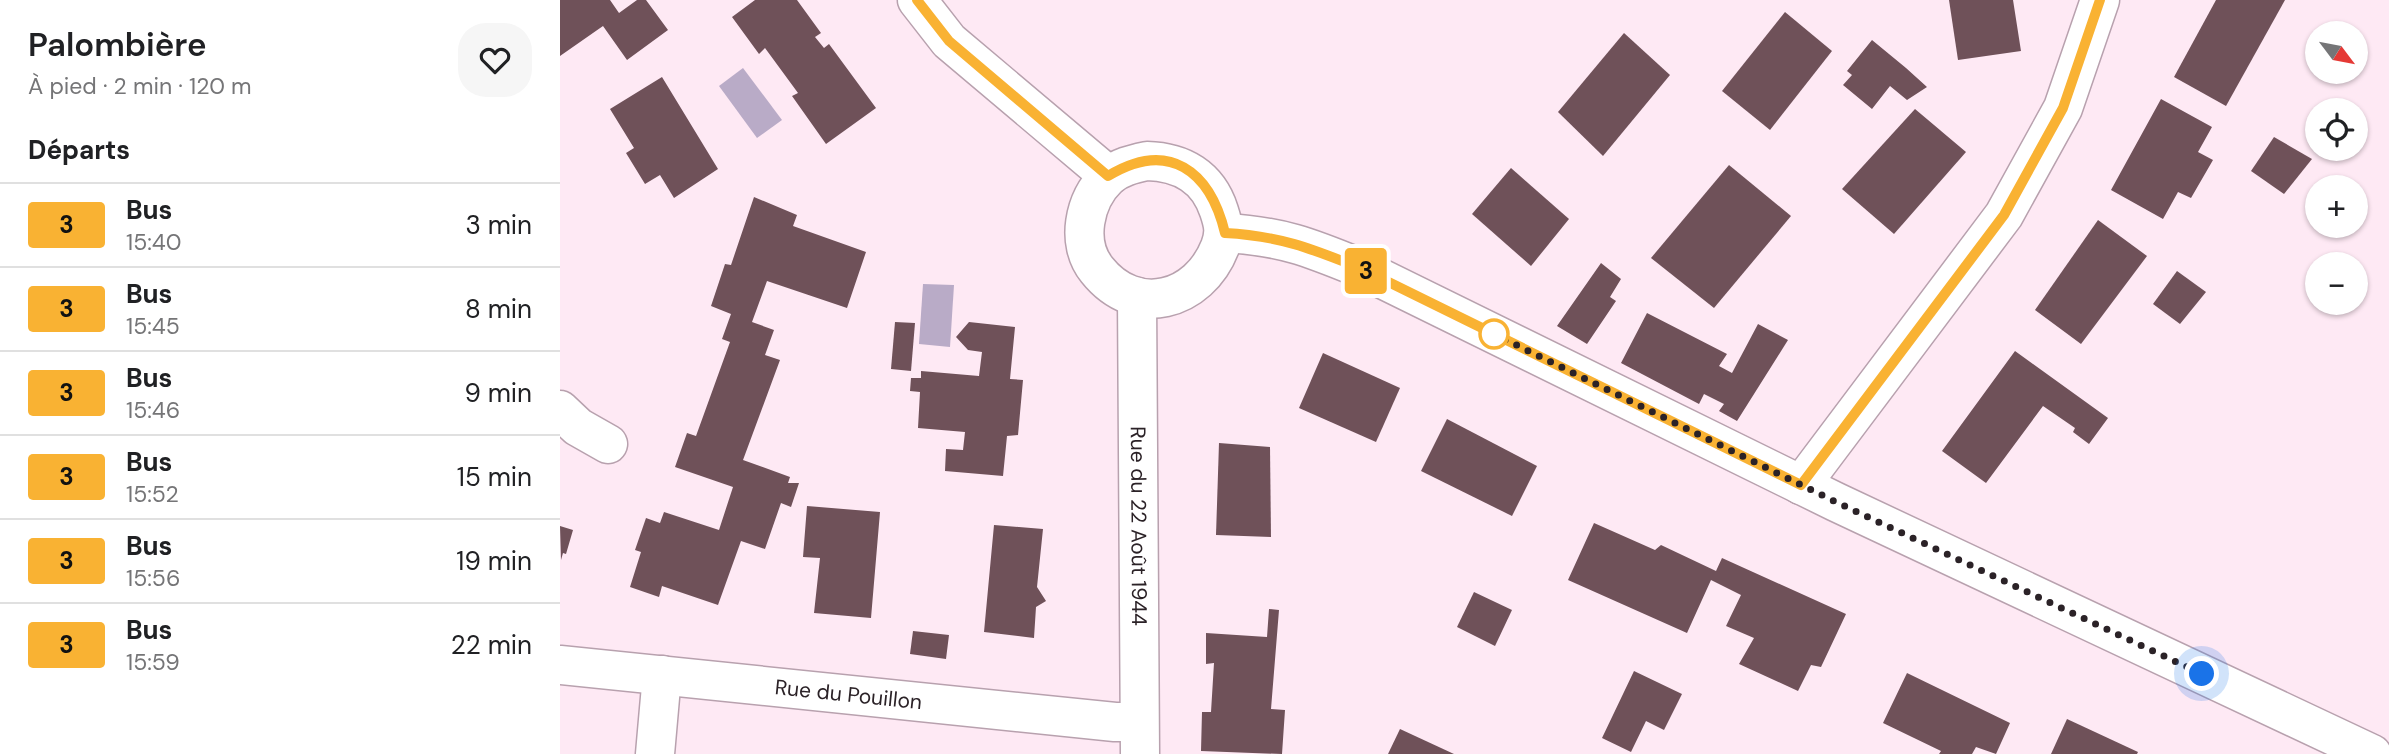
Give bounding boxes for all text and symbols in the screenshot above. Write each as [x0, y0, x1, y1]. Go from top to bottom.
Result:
north arrow [2305, 21, 2368, 84]
map controls [2305, 21, 2368, 315]
text: Palombière [28, 23, 207, 66]
button: heart [458, 23, 532, 97]
text: À pied · 2 min · 120 m [28, 71, 252, 101]
button: locate [2305, 98, 2368, 161]
text: Départs [28, 133, 130, 167]
button: + [2305, 175, 2368, 238]
text: Bus [126, 193, 172, 227]
text: 3 min [465, 208, 532, 242]
text: 3 [59, 209, 74, 240]
text: 15:40 [126, 227, 182, 257]
line badge: 3 [1343, 248, 1389, 294]
button: − [2305, 252, 2368, 315]
text: 3 [1359, 255, 1373, 286]
text: Bus [126, 277, 172, 311]
text: 8 min [465, 292, 532, 326]
text: 3 [59, 293, 74, 324]
text: 15:45 [126, 311, 180, 341]
unlabelled marker [1479, 319, 1509, 349]
text: Bus [126, 361, 172, 395]
text: 9 min [464, 376, 532, 410]
text: 3 [59, 377, 74, 408]
text: 15:46 [126, 395, 180, 425]
street label: Rue du 22 Août 1944 [1124, 426, 1153, 626]
text: Bus [126, 445, 172, 479]
text: 15 min [457, 460, 532, 494]
text: 3 [59, 461, 74, 492]
text: 15:52 [126, 479, 179, 509]
text: Bus [126, 529, 172, 563]
text: 19 min [456, 544, 532, 578]
text: 3 [59, 545, 74, 576]
text: 15:56 [126, 563, 180, 593]
text: Bus [126, 613, 172, 647]
text: 22 min [451, 628, 532, 662]
text: 3 [59, 629, 74, 660]
text: 15:59 [126, 647, 180, 677]
your location [2184, 656, 2219, 691]
street label: Rue du Pouillon [773, 673, 923, 716]

